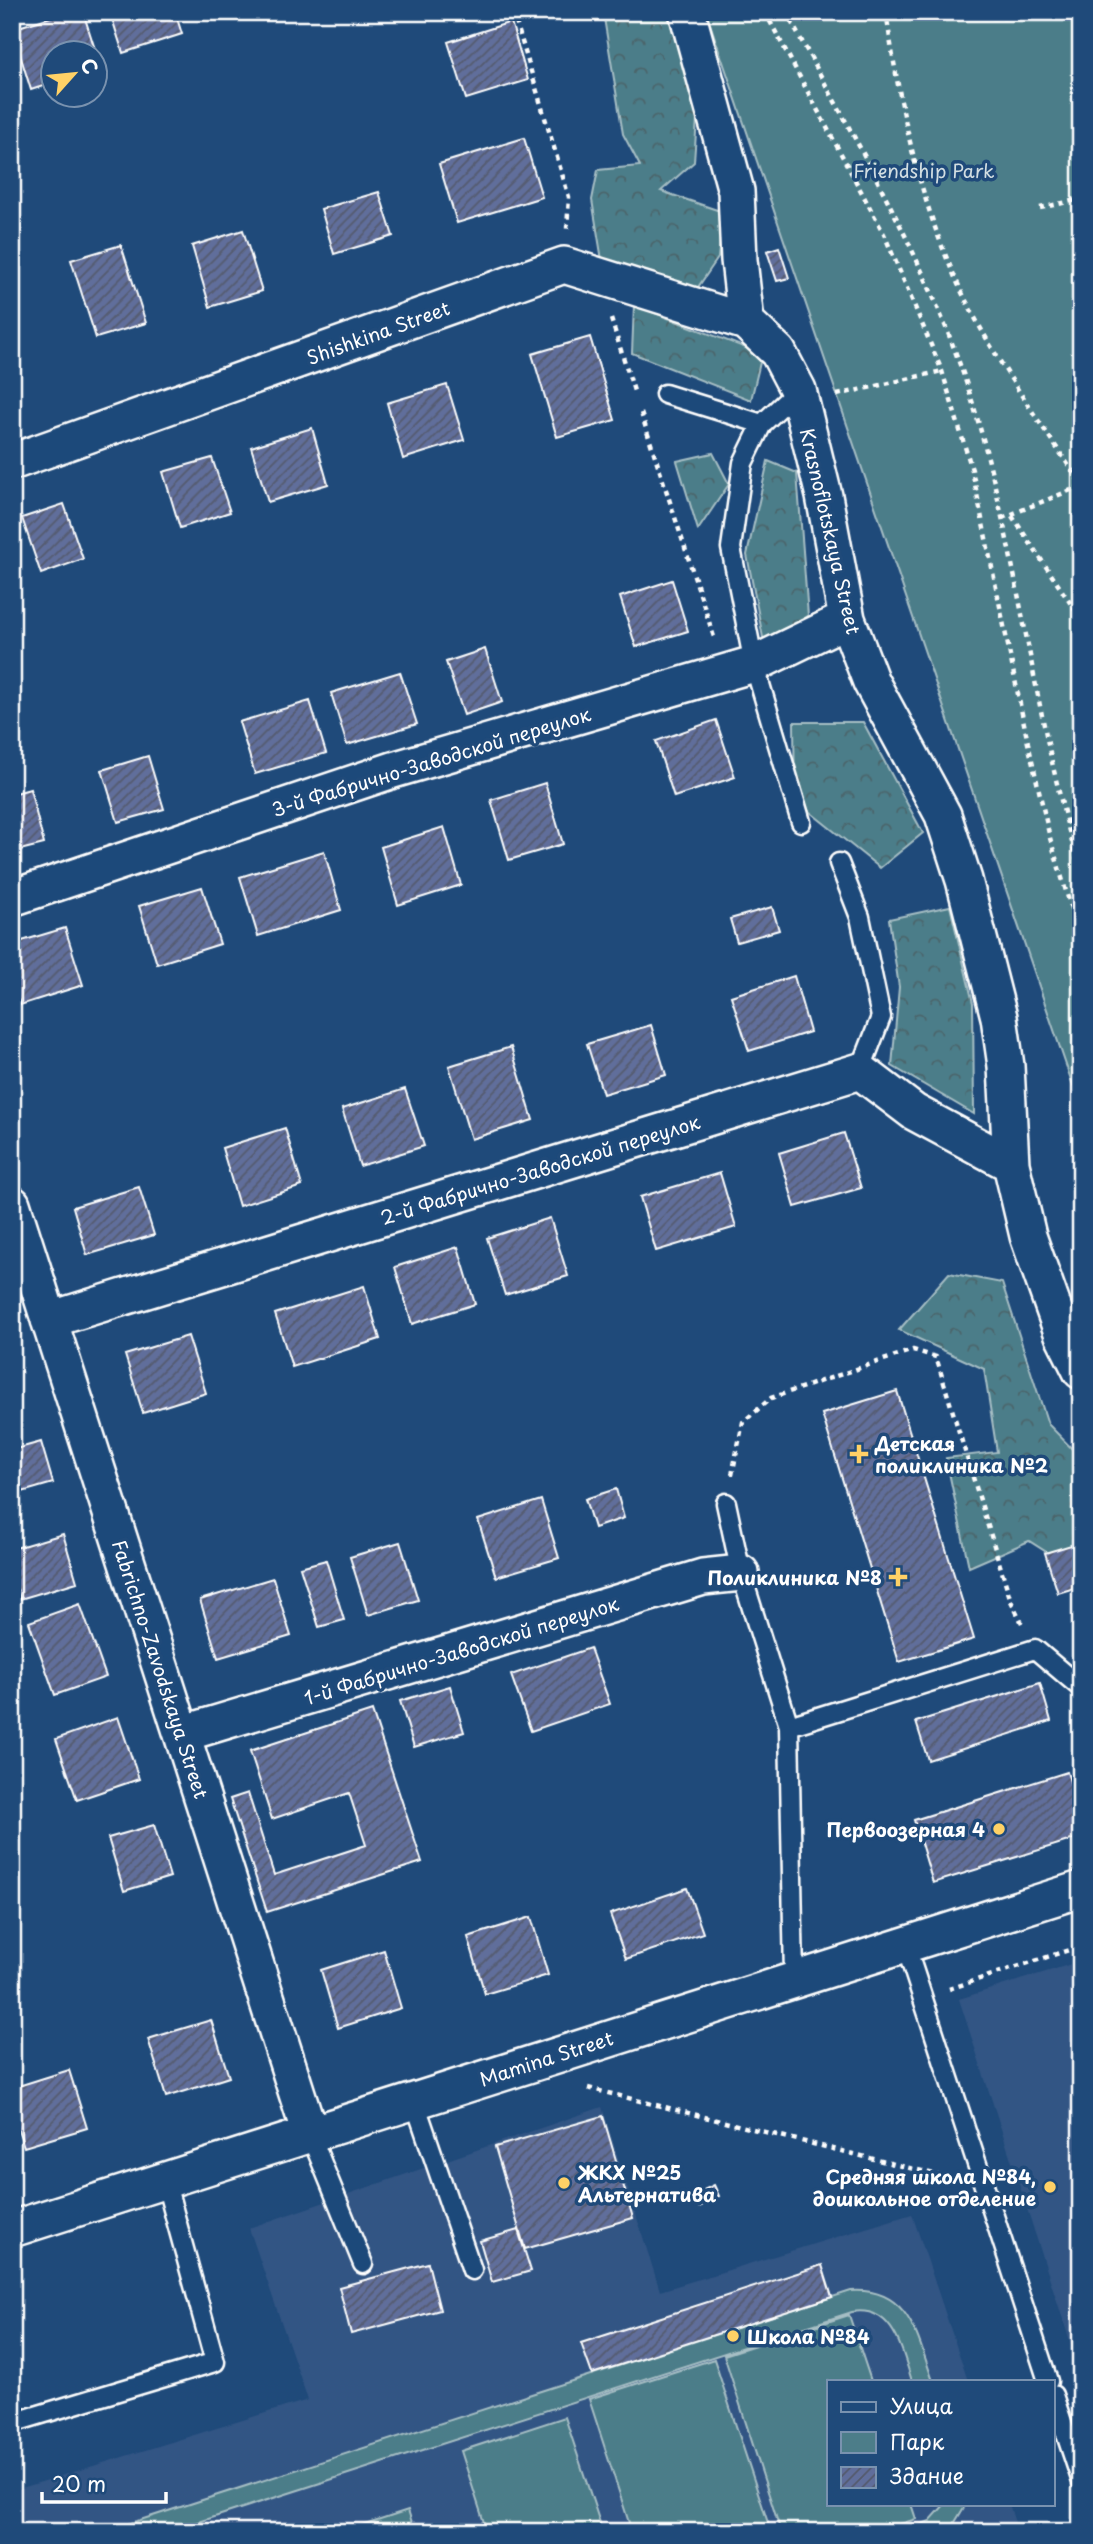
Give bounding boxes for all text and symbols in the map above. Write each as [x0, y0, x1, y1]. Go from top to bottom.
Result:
north arrow [38, 38, 108, 108]
text: С [74, 53, 106, 79]
park label: Friendship Park [853, 156, 995, 184]
street label: Shishkina Street [303, 293, 454, 371]
street label: Krasnoflotskaya Street [794, 425, 868, 637]
street label: 3-й Фабрично-Заводской переулок [268, 699, 594, 823]
street label: 2-й Фабрично-Заводской переулок [377, 1107, 704, 1231]
place label: Детская поликлиника №2 [874, 1429, 1048, 1479]
marker: Детская поликлиника №2 [849, 1444, 869, 1464]
street label: Fabrichno-Zavodskaya Street [106, 1536, 216, 1802]
place label: Поликлиника №8 [708, 1563, 882, 1591]
marker: Поликлиника №8 [888, 1567, 908, 1587]
street label: 1-й Фабрично-Заводской переулок [300, 1588, 622, 1711]
place label: Первоозерная 4 [826, 1815, 985, 1843]
marker: Первоозерная 4 [991, 1821, 1007, 1837]
street label: Mamina Street [476, 2023, 617, 2093]
place label: ЖКХ №25 Альтернатива [577, 2158, 716, 2208]
place label: Средняя школа №84, дошкольное отделение [813, 2162, 1036, 2212]
marker: ЖКХ №25 Альтернатива [556, 2175, 572, 2191]
marker: Средняя школа №84, дошкольное отделение [1042, 2179, 1058, 2195]
place label: Школа №84 [747, 2322, 870, 2350]
marker: Школа №84 [725, 2328, 741, 2344]
legend [827, 2380, 1054, 2506]
text: Улица [890, 2389, 953, 2421]
text: Парк [890, 2425, 945, 2457]
text: Здание [890, 2459, 964, 2491]
scale bar [42, 2460, 166, 2504]
text: 20 m [52, 2467, 106, 2499]

